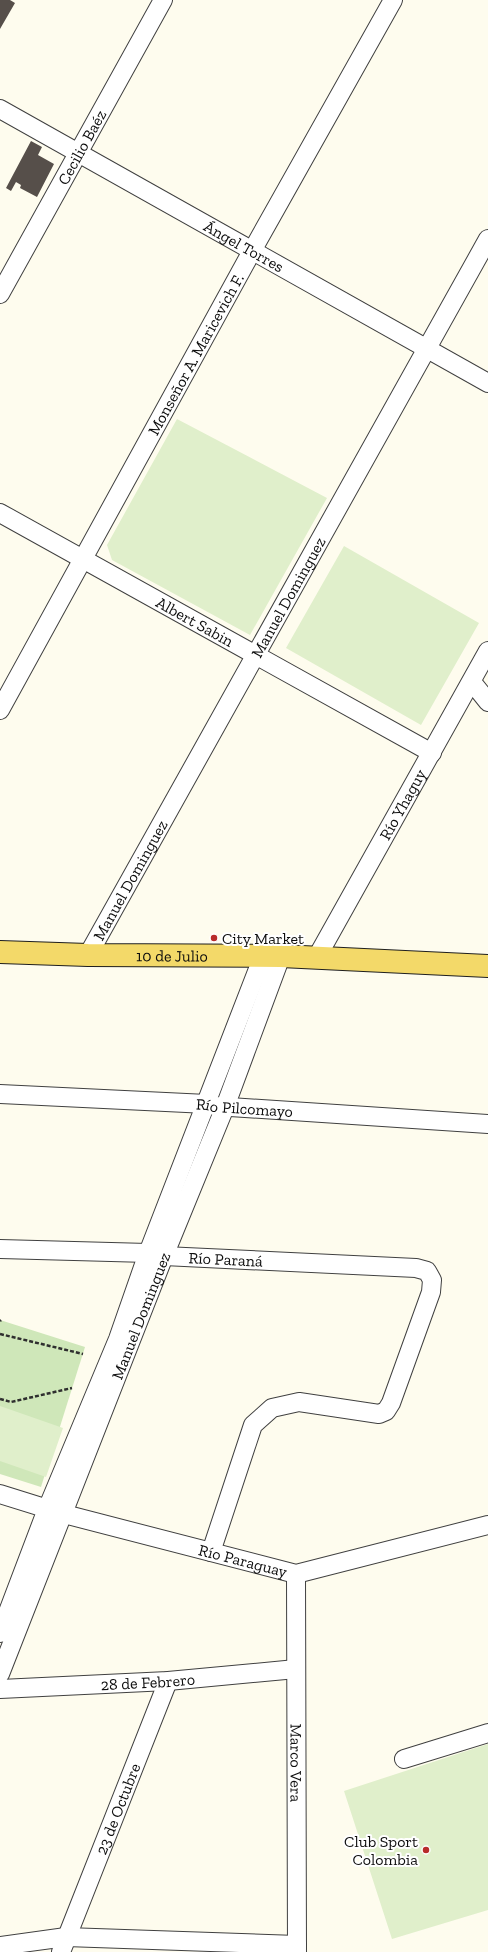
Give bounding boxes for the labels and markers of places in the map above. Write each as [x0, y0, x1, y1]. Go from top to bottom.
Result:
place label: City Market [222, 929, 304, 948]
marker: City Market [209, 933, 219, 943]
place label: Club Sport Colombia [344, 1832, 418, 1869]
marker: Club Sport Colombia [421, 1845, 431, 1855]

